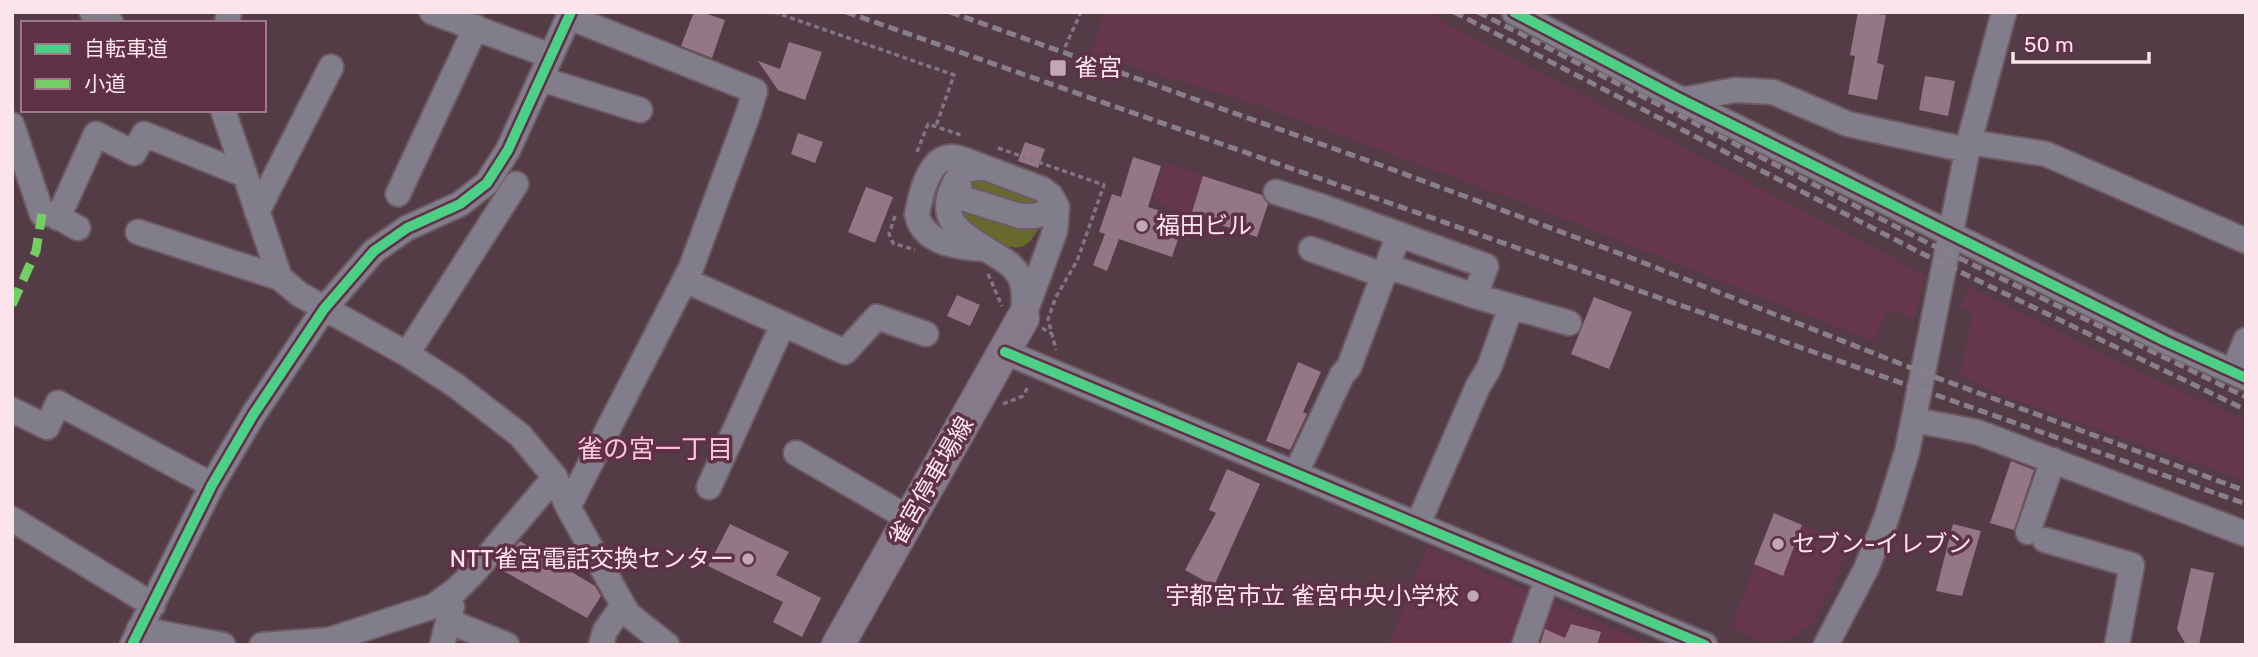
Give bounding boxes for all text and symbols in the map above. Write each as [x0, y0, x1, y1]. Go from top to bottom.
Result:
legend [21, 21, 266, 112]
scale bar [2013, 21, 2150, 65]
text: 50 m [2024, 32, 2074, 57]
text: 自転車道 [84, 36, 168, 61]
place label: 雀宮 [1074, 54, 1122, 82]
marker: 雀宮 [1048, 58, 1068, 78]
text: 小道 [84, 71, 126, 96]
place label: 福田ビル [1156, 212, 1252, 240]
marker: 福田ビル [1134, 218, 1150, 234]
street label: 雀宮停車場線 [883, 412, 979, 550]
district label: 雀の宮一丁目 [577, 434, 733, 465]
place label: セブン-イレブン [1792, 530, 1972, 558]
marker: セブン-イレブン [1770, 536, 1786, 552]
place label: NTT雀宮電話交換センター [450, 545, 734, 573]
marker: NTT雀宮電話交換センター [740, 551, 756, 567]
place label: 宇都宮市立 雀宮中央小学校 [1165, 582, 1459, 610]
marker: 宇都宮市立 雀宮中央小学校 [1465, 588, 1481, 604]

